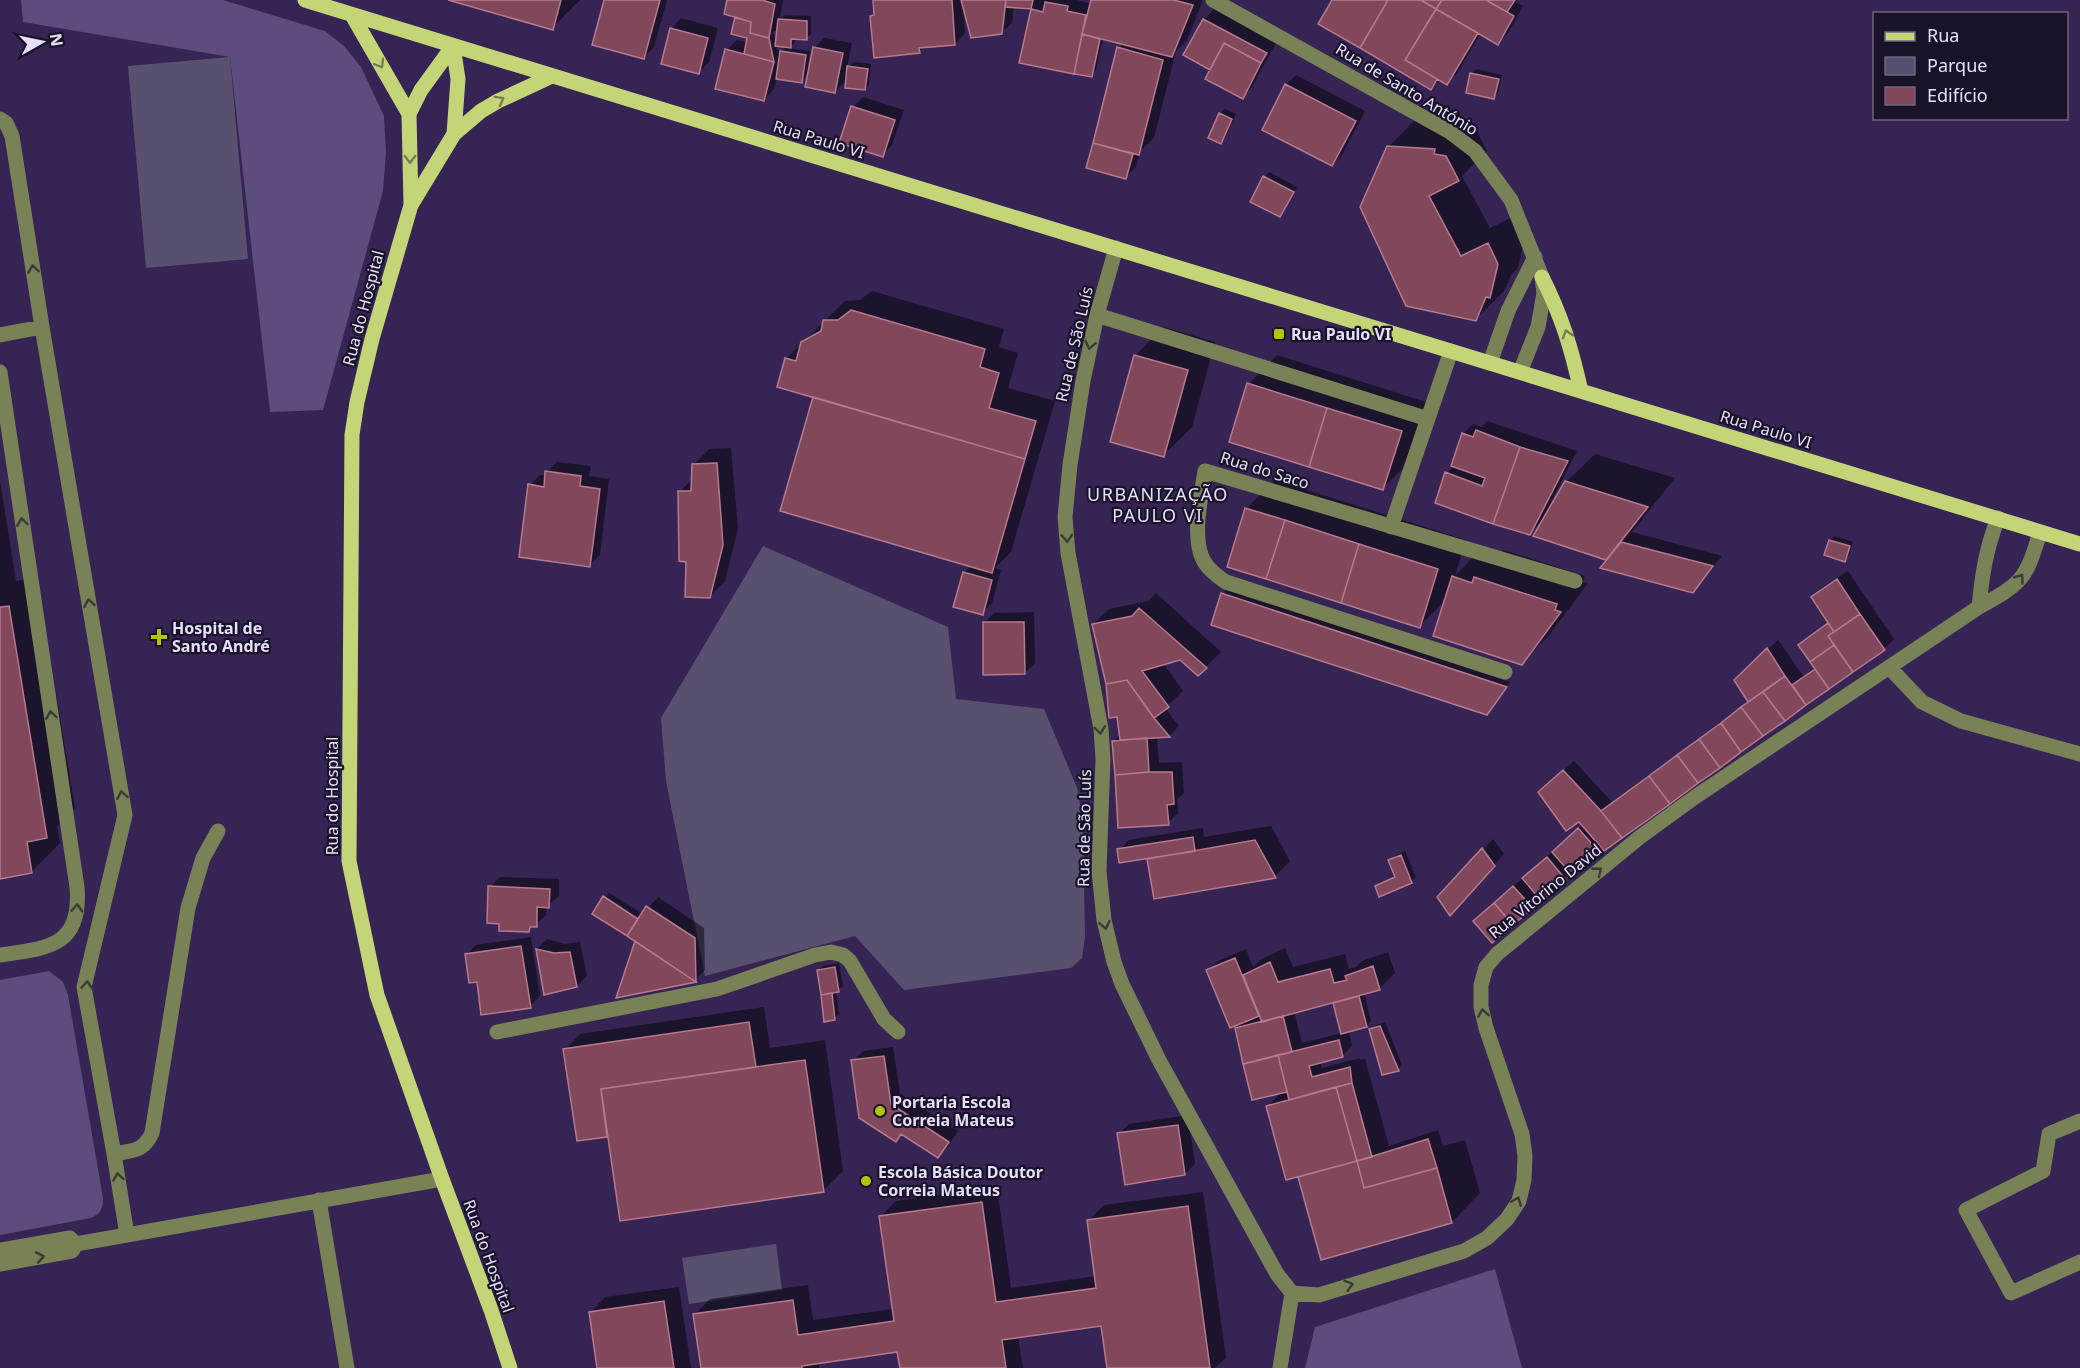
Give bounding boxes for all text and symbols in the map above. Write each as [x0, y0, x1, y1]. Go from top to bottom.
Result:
north arrow [12, 12, 72, 72]
legend [1873, 12, 2068, 120]
text: Rua [1927, 23, 1959, 47]
text: N [45, 32, 69, 48]
street label: Rua de Santo António [1332, 38, 1482, 140]
text: Parque [1927, 53, 1987, 77]
one-way arrow [373, 58, 385, 68]
text: Edifício [1927, 83, 1988, 107]
one-way arrow [494, 96, 504, 107]
street label: Rua Paulo VI [771, 115, 867, 163]
one-way arrow [404, 155, 416, 164]
street label: Rua do Hospital [337, 248, 389, 368]
one-way arrow [28, 264, 40, 274]
street label: Rua de São Luís [1050, 284, 1098, 404]
place label: Rua Paulo VI [1291, 323, 1391, 345]
marker: Rua Paulo VI [1272, 327, 1286, 341]
one-way arrow [1562, 329, 1574, 340]
one-way arrow [1084, 340, 1097, 350]
street label: Rua Paulo VI [1718, 405, 1814, 453]
street label: Rua do Saco [1218, 446, 1312, 494]
district label: URBANIZAÇÃO PAULO VI [1087, 482, 1229, 527]
one-way arrow [17, 517, 29, 526]
one-way arrow [1060, 534, 1073, 543]
one-way arrow [2013, 574, 2024, 585]
one-way arrow [83, 598, 96, 608]
place label: Hospital de Santo André [172, 617, 270, 657]
marker: Hospital de Santo André [150, 628, 168, 646]
one-way arrow [46, 710, 58, 719]
one-way arrow [1093, 726, 1106, 735]
street label: Rua do Hospital [321, 737, 343, 855]
street label: Rua de São Luís [1072, 769, 1096, 887]
one-way arrow [116, 790, 129, 800]
street label: Rua Vitorino David [1484, 839, 1606, 943]
one-way arrow [1592, 867, 1603, 878]
one-way arrow [70, 903, 83, 912]
one-way arrow [1098, 919, 1111, 929]
one-way arrow [80, 980, 93, 989]
one-way arrow [1477, 1009, 1490, 1019]
place label: Portaria Escola Correia Mateus [892, 1091, 1014, 1131]
marker: Portaria Escola Correia Mateus [873, 1104, 887, 1118]
place label: Escola Básica Doutor Correia Mateus [878, 1161, 1043, 1201]
one-way arrow [112, 1172, 124, 1181]
marker: Escola Básica Doutor Correia Mateus [859, 1174, 873, 1188]
street label: Rua do Hospital [458, 1196, 520, 1316]
one-way arrow [1510, 1196, 1522, 1207]
one-way arrow [35, 1251, 45, 1264]
one-way arrow [1343, 1280, 1354, 1292]

